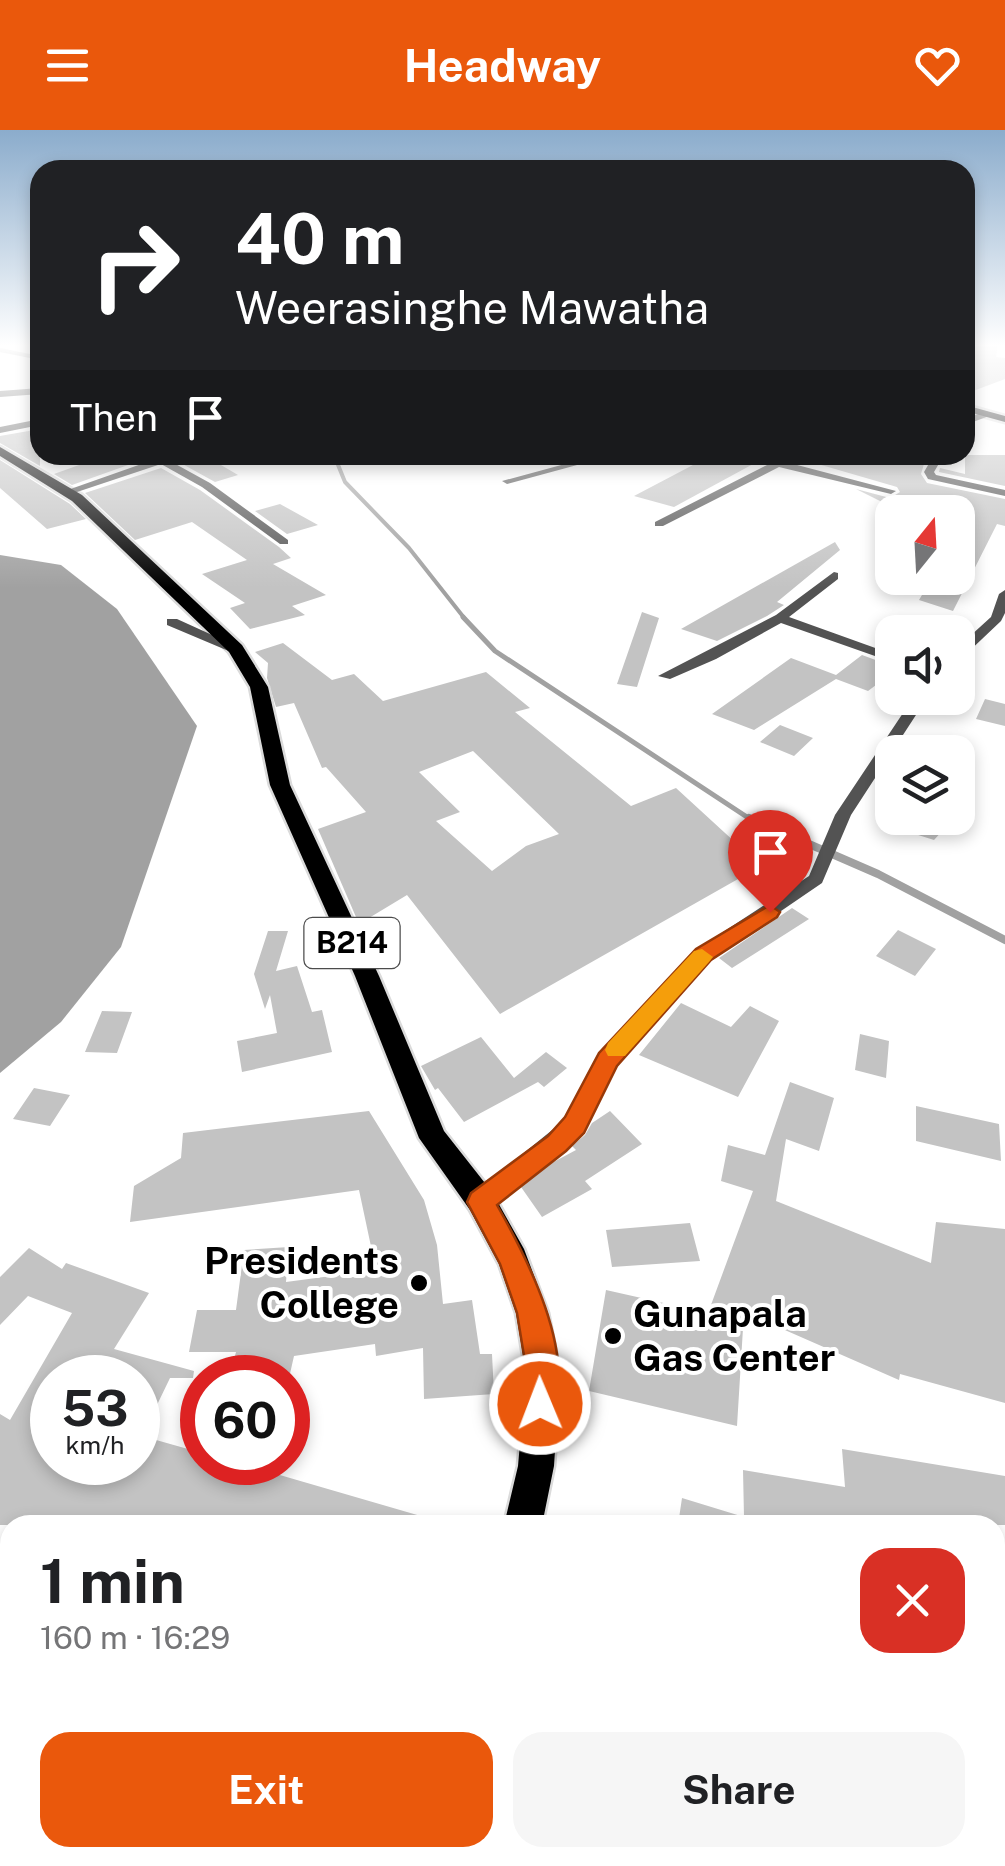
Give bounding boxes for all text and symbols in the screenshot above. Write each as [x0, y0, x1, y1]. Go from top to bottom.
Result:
icon: menu [40, 38, 95, 93]
icon: heart [910, 38, 965, 93]
text: Headway [404, 39, 601, 92]
text: 40 m [235, 197, 405, 280]
icon: right [70, 200, 200, 330]
text: Weerasinghe Mawatha [235, 281, 709, 334]
icon: arrive [178, 390, 233, 445]
text: Then [70, 395, 158, 440]
north arrow [875, 495, 975, 595]
map controls [875, 495, 975, 835]
button: sound [875, 615, 975, 715]
button: layers [875, 735, 975, 835]
pin [728, 810, 813, 913]
icon: arrive [743, 825, 798, 880]
road number: B214 [304, 918, 400, 968]
place label: Presidents College [204, 1238, 399, 1327]
marker: Presidents College [408, 1272, 430, 1294]
place label: Gunapala Gas Center [633, 1291, 835, 1380]
marker: Gunapala Gas Center [602, 1325, 624, 1347]
position arrow [488, 1352, 592, 1456]
speed limit sign: 60 [180, 1355, 310, 1485]
text: 53 [61, 1378, 129, 1437]
text: km/h [66, 1430, 124, 1460]
text: 1 min [40, 1546, 185, 1617]
button: close [860, 1548, 965, 1653]
text: 160 m · 16:29 [40, 1619, 230, 1656]
button: Exit [40, 1732, 493, 1847]
button: Share [513, 1732, 965, 1847]

